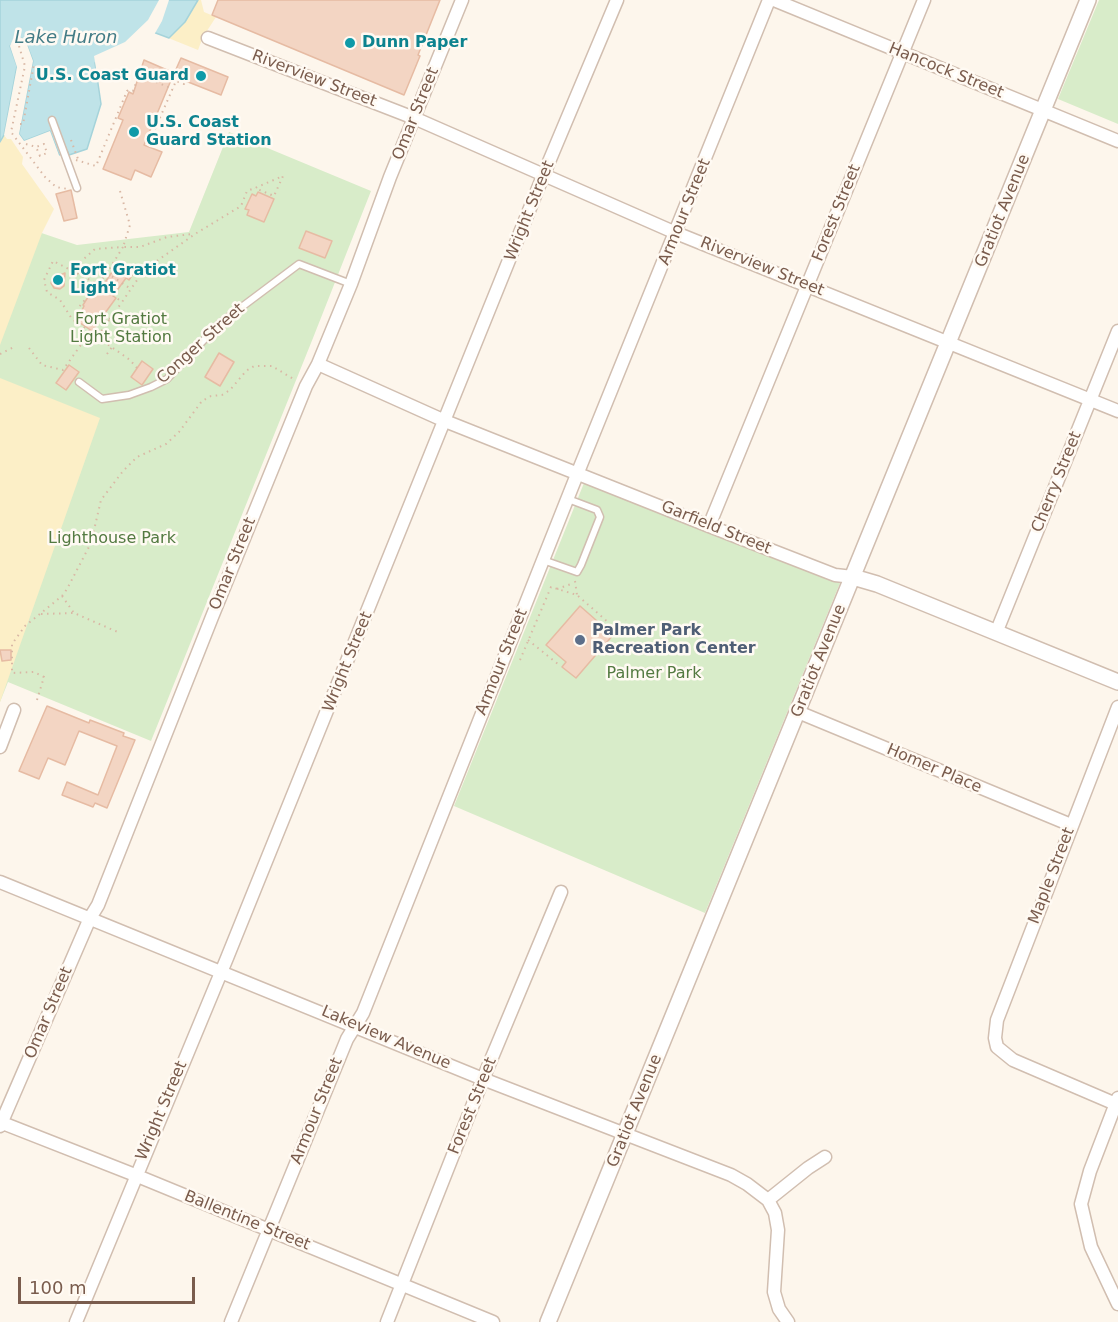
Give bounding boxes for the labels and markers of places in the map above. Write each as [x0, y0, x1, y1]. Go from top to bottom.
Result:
place label: Dunn Paper [362, 33, 467, 53]
marker: Dunn Paper [343, 36, 357, 50]
place label: U.S. Coast Guard [36, 66, 189, 86]
marker: U.S. Coast Guard [194, 69, 208, 83]
place label: U.S. Coast Guard Station [146, 113, 272, 151]
marker: U.S. Coast Guard Station [127, 125, 141, 139]
place label: Fort Gratiot Light [70, 261, 176, 299]
marker: Fort Gratiot Light [51, 273, 65, 287]
place label: Palmer Park Recreation Center [592, 621, 756, 659]
marker: Palmer Park Recreation Center [573, 633, 587, 647]

